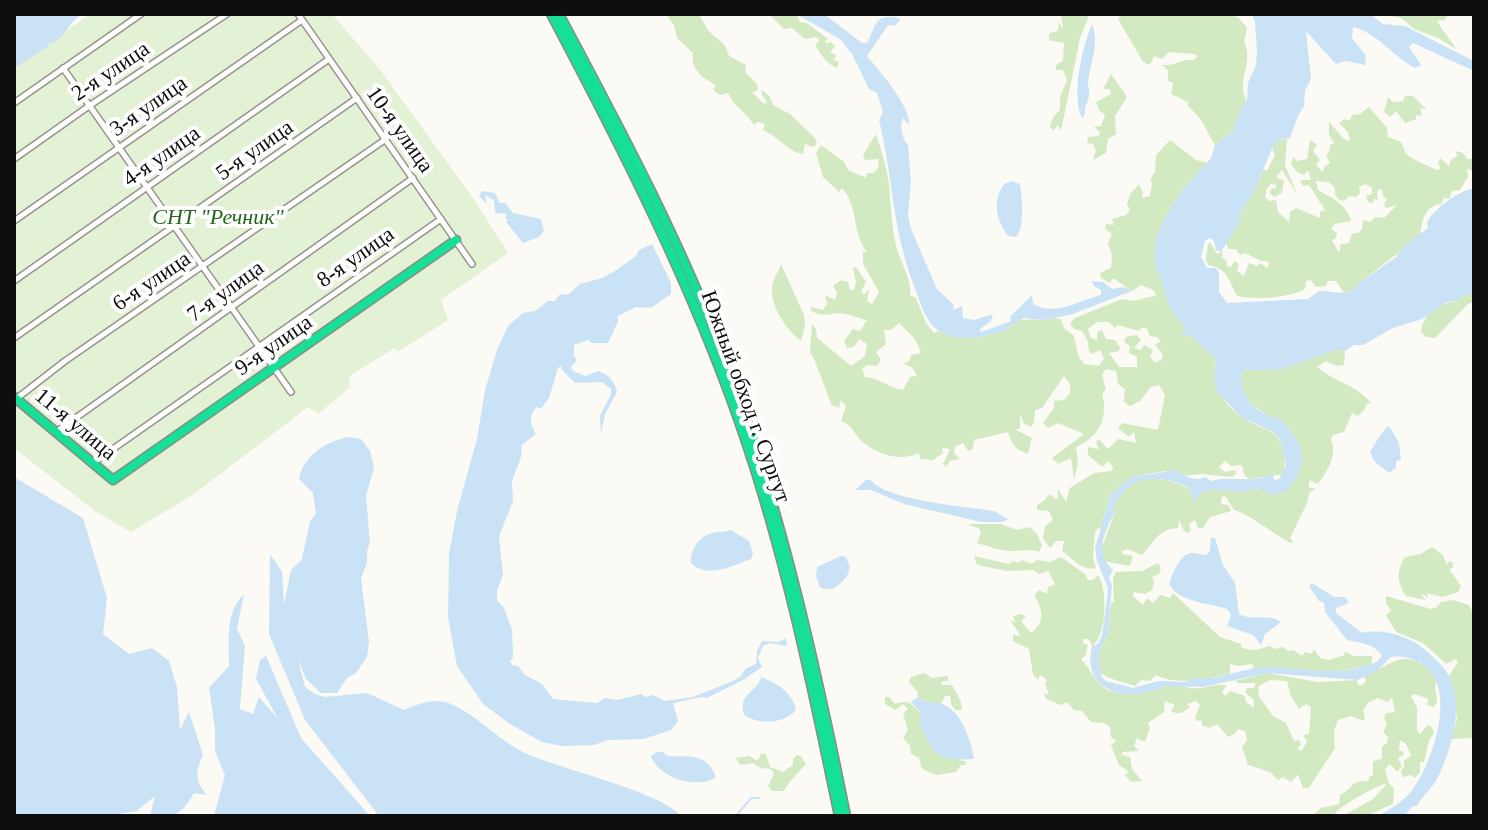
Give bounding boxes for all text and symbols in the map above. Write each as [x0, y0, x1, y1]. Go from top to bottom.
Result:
street label: 2-я улица [67, 36, 155, 108]
street label: 3-я улица [105, 71, 193, 143]
street label: 10-я улица [360, 82, 438, 178]
street label: 5-я улица [211, 115, 299, 187]
street label: 4-я улица [118, 121, 206, 193]
park label: СНТ "Речник" [152, 205, 284, 231]
street label: 8-я улица [312, 222, 400, 294]
street label: 6-я улица [108, 246, 196, 318]
street label: 7-я улица [183, 255, 269, 329]
street label: Южный обход г. Сургут [694, 287, 796, 507]
street label: 9-я улица [230, 310, 318, 382]
street label: 11-я улица [29, 383, 121, 467]

